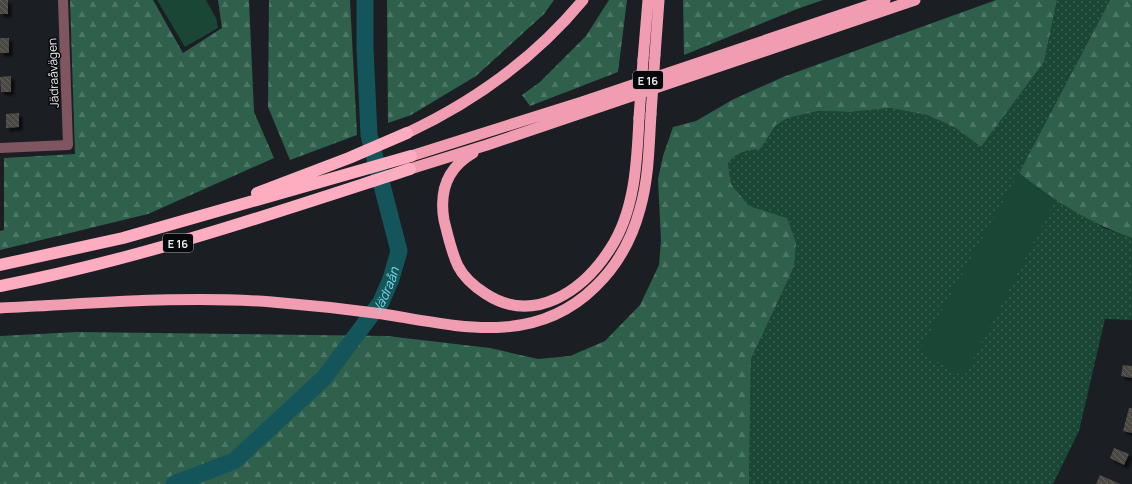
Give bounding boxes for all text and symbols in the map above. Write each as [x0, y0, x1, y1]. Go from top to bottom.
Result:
street label: Jädraåvägen [43, 38, 63, 108]
road number: E 16 [633, 71, 663, 89]
road number: E 16 [163, 234, 193, 252]
water label: Jädraån [368, 264, 403, 316]

